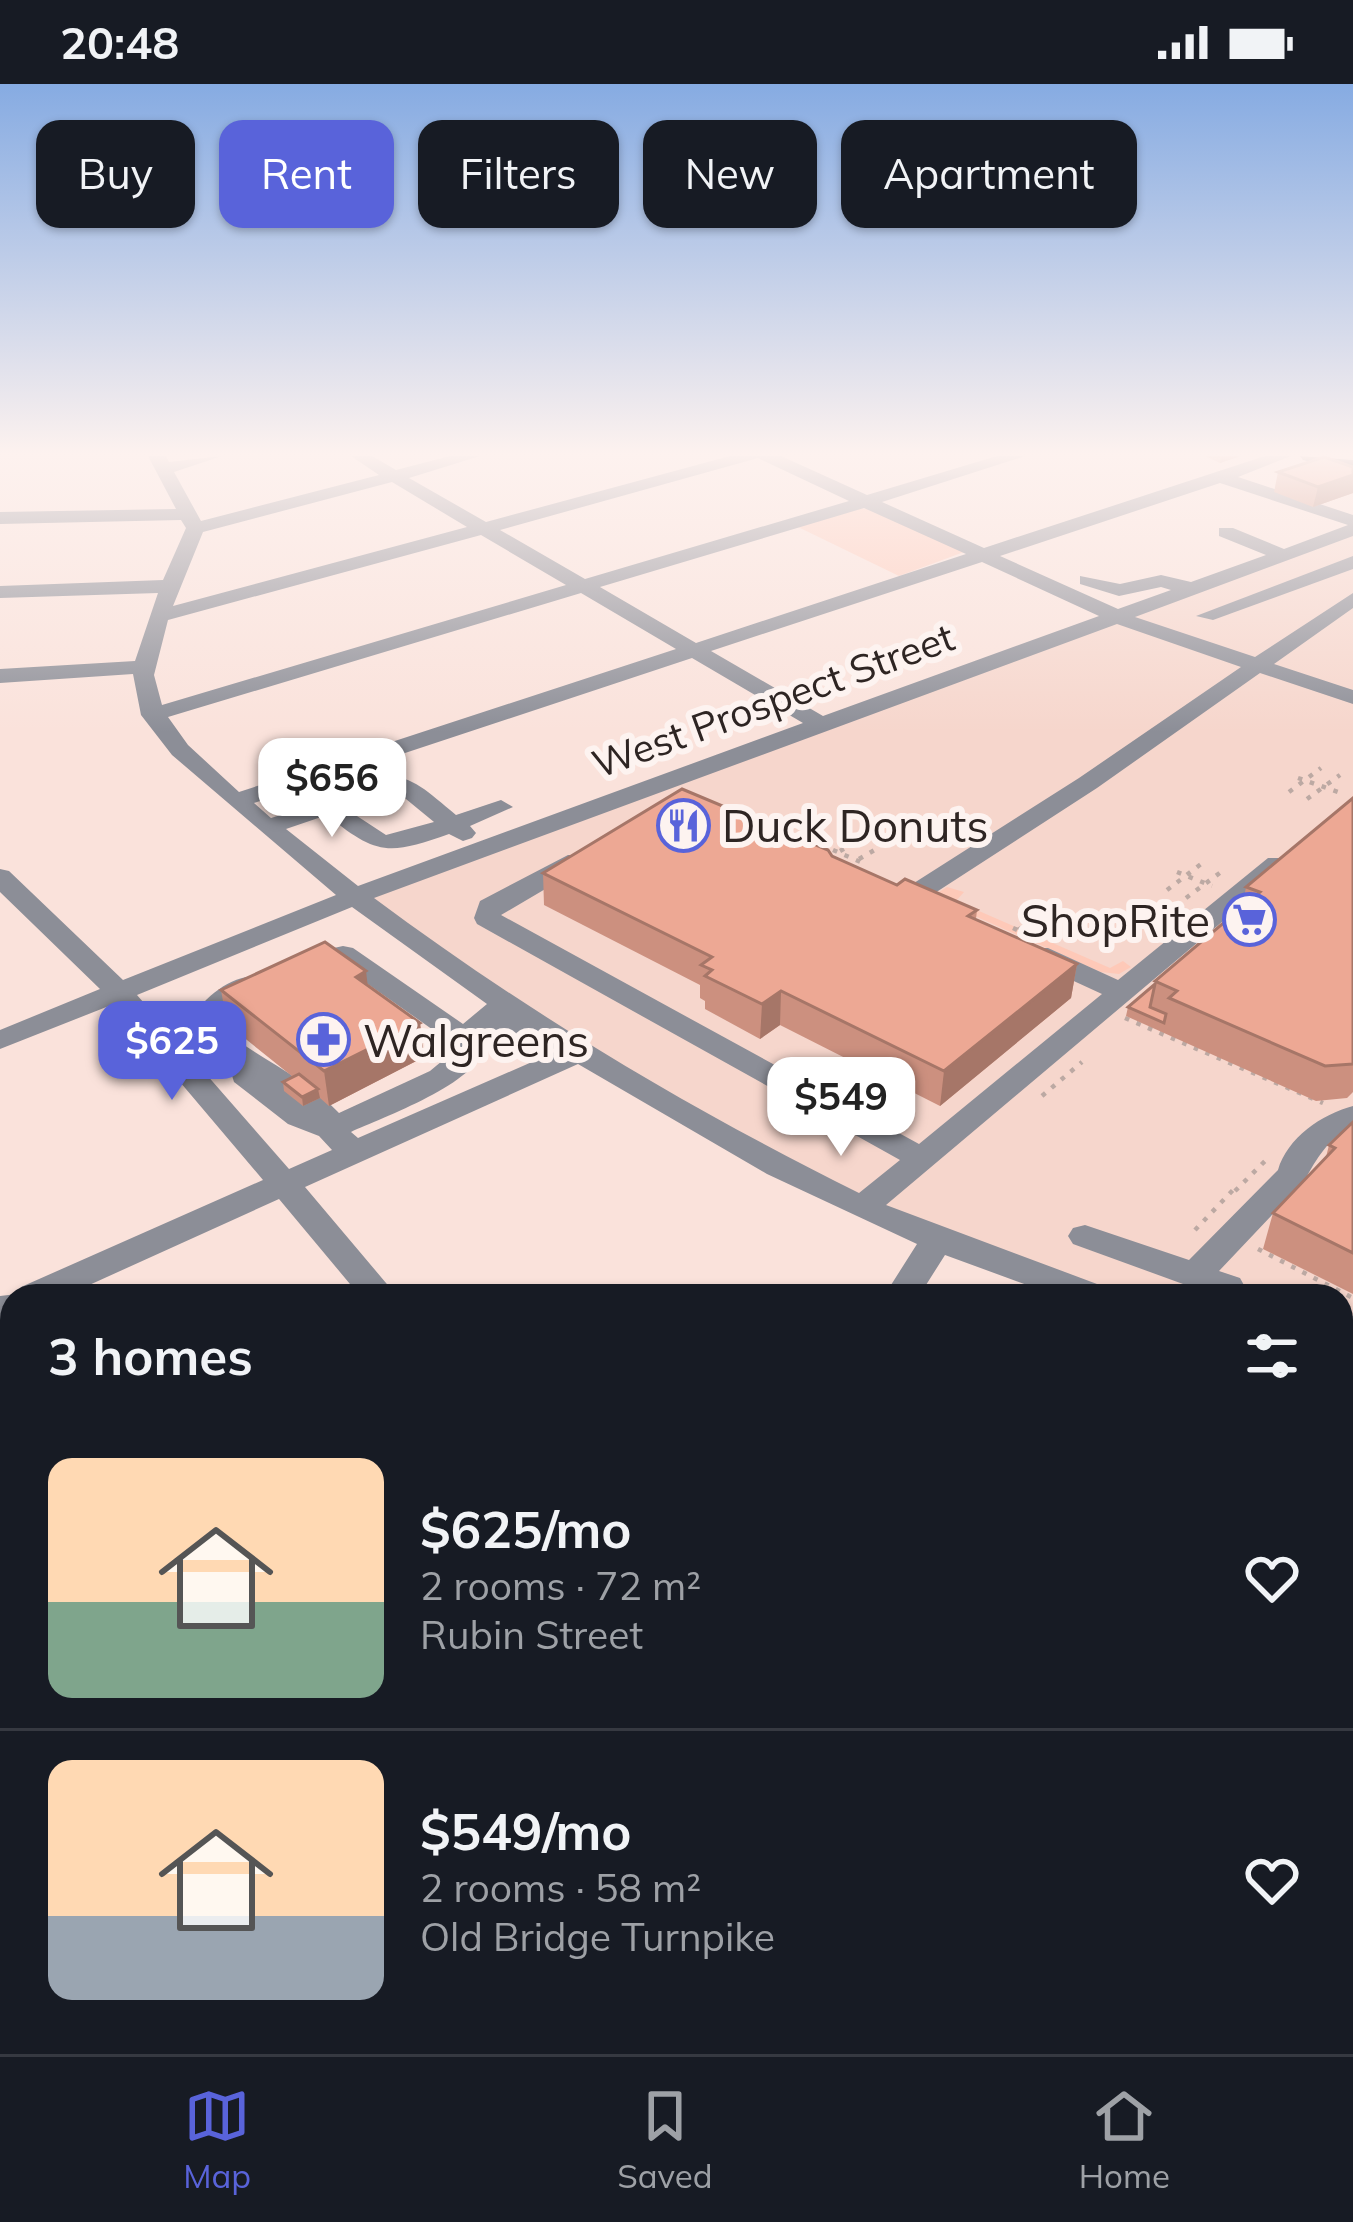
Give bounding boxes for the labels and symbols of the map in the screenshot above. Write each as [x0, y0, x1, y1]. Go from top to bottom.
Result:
street label: West Prospect Street [585, 612, 961, 788]
pin: $656 [261, 738, 403, 840]
restaurant icon: Duck Donuts [655, 797, 711, 853]
place label: Duck Donuts [722, 797, 989, 853]
place label: ShopRite [1021, 892, 1210, 948]
supermarket icon: ShopRite [1221, 892, 1277, 948]
pin: $625 [101, 1001, 243, 1103]
pharmacy icon: Walgreens [296, 1012, 352, 1068]
place label: Walgreens [363, 1012, 589, 1068]
pin: $549 [770, 1057, 912, 1159]

